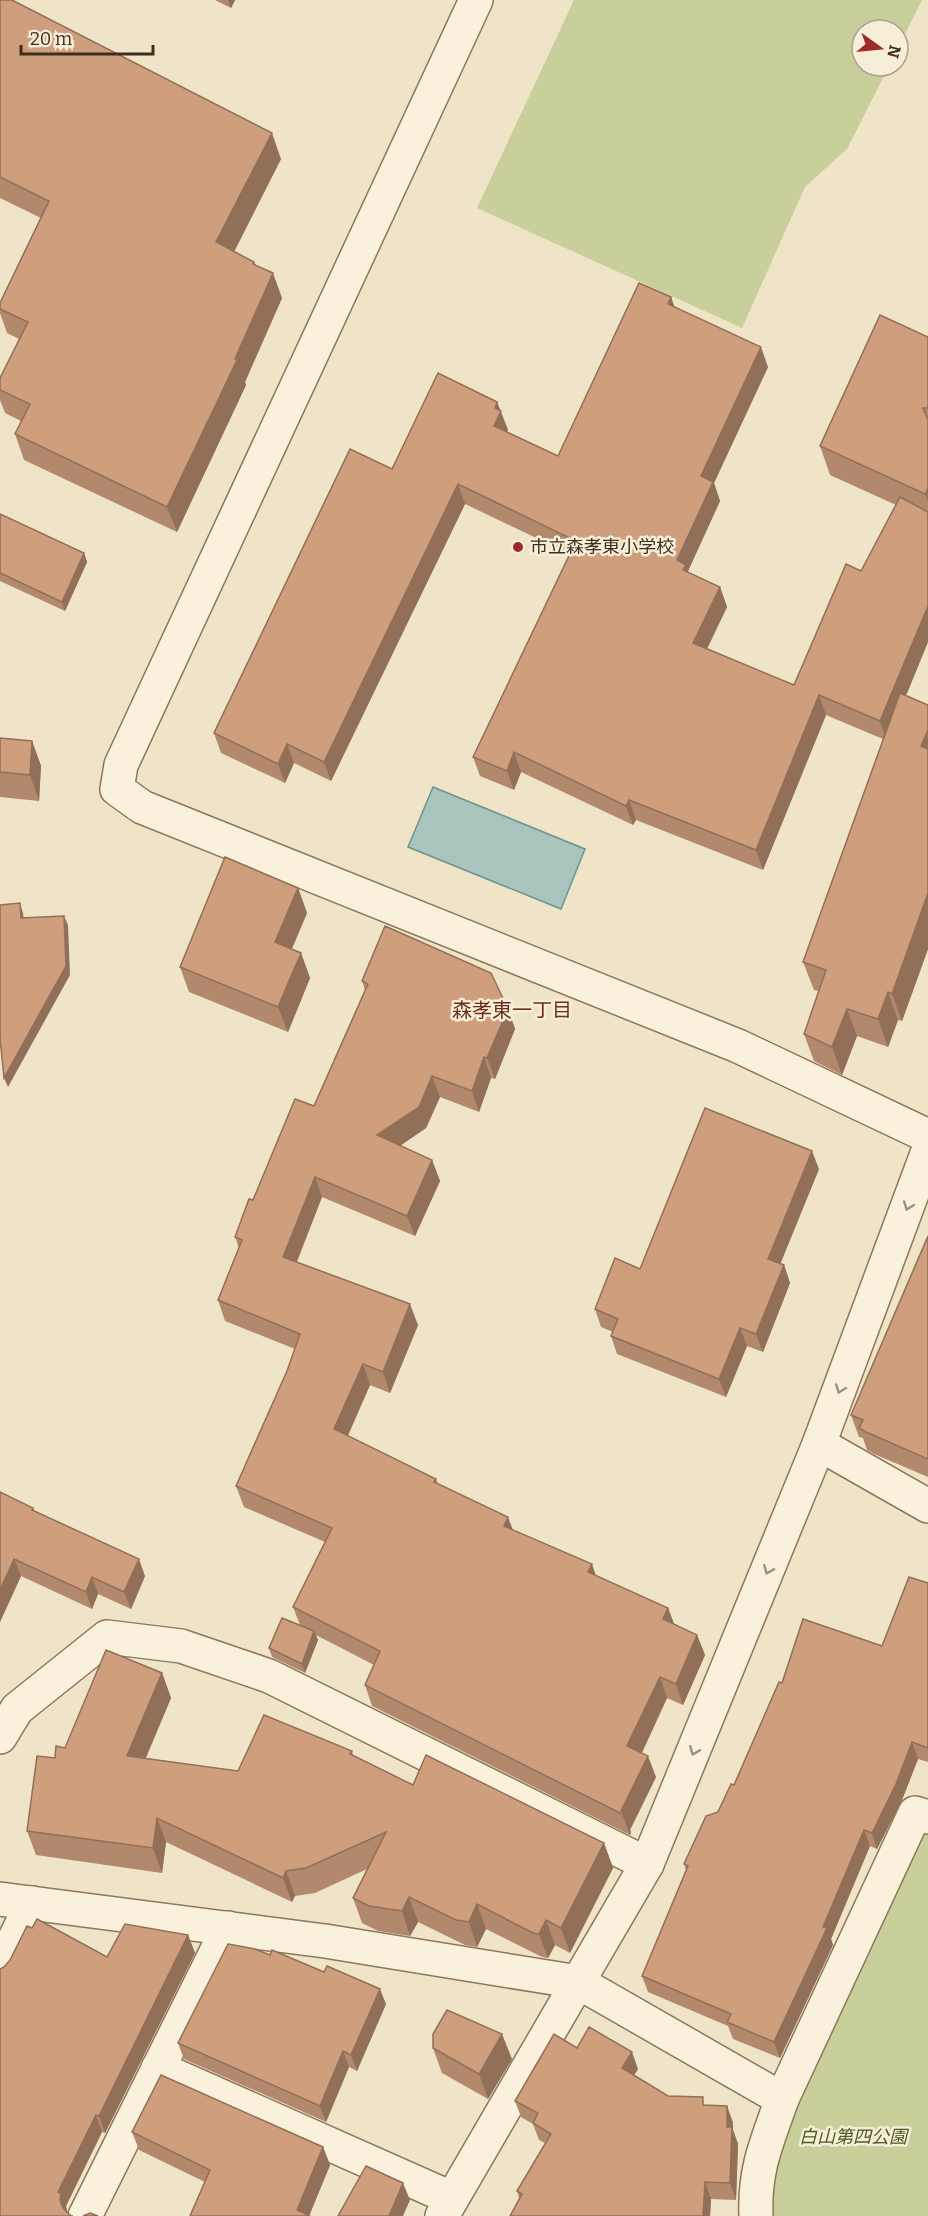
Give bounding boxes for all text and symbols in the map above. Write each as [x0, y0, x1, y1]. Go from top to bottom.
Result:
scale bar [21, 18, 153, 56]
north arrow [850, 18, 910, 78]
text: 20 m [30, 28, 72, 50]
text: N [883, 43, 905, 60]
place label: 市立森孝東小学校 [530, 536, 674, 558]
marker: 市立森孝東小学校 [511, 540, 525, 554]
district label: 森孝東一丁目 [452, 998, 572, 1022]
one-way arrow [902, 1200, 915, 1211]
one-way arrow [834, 1383, 847, 1394]
one-way arrow [763, 1564, 775, 1575]
one-way arrow [689, 1744, 701, 1755]
park label: 白山第四公園 [799, 2126, 910, 2148]

